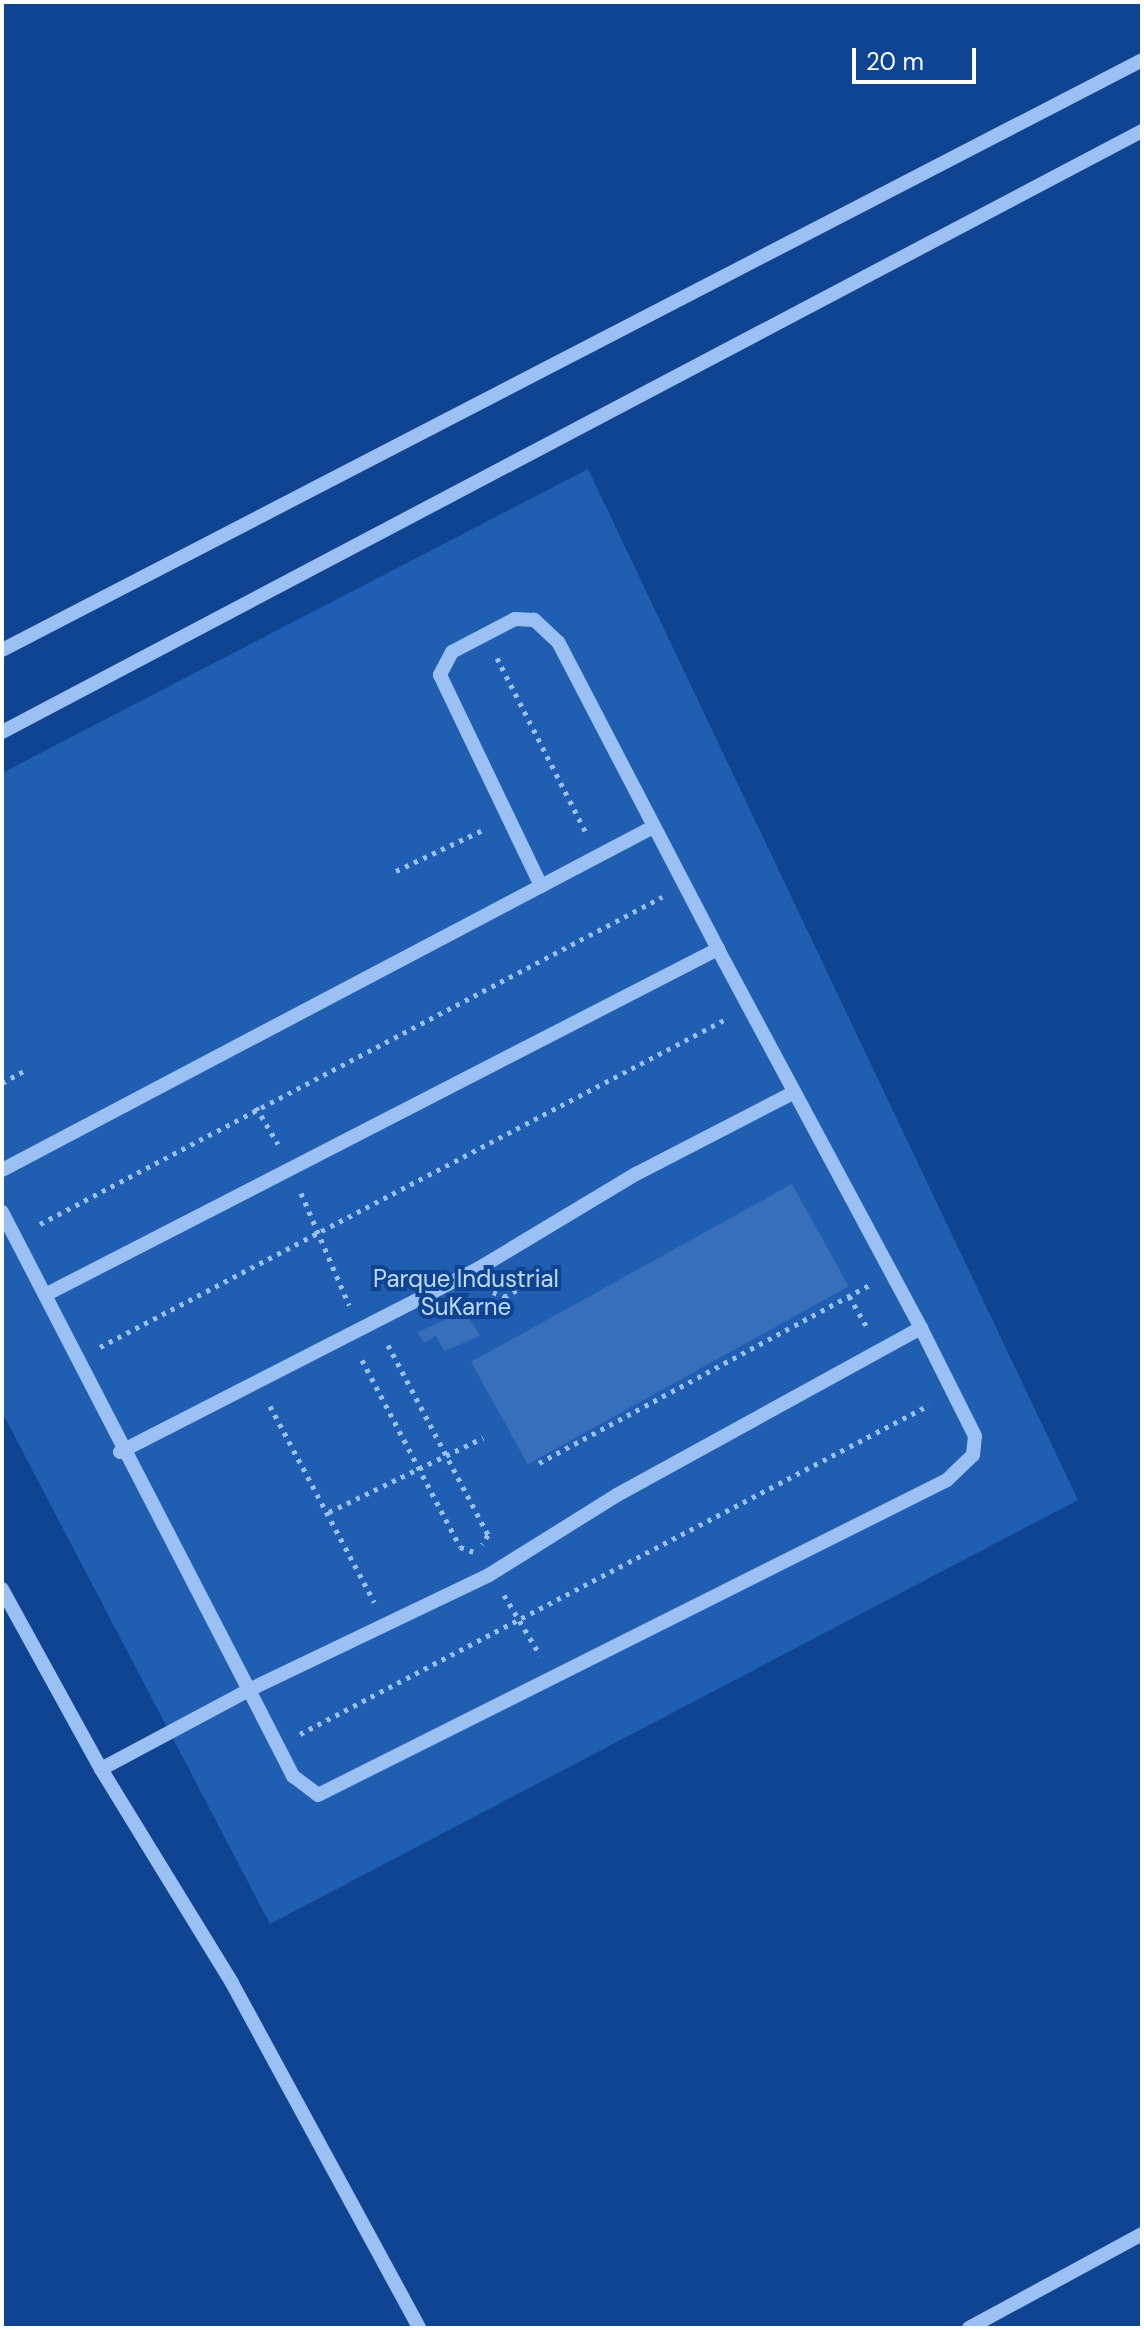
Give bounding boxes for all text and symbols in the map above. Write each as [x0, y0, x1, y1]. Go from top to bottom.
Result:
scale bar [856, 32, 980, 82]
text: 20 m [866, 46, 924, 77]
park label: Parque Industrial SuKarne [373, 1265, 559, 1321]

